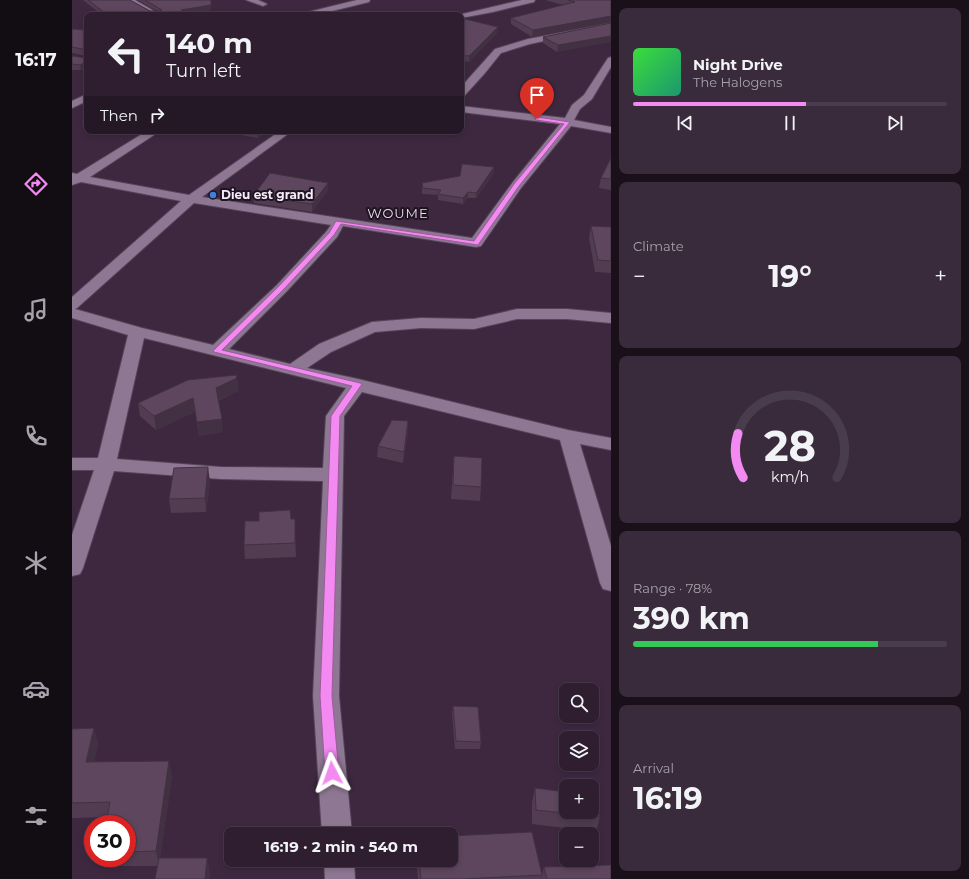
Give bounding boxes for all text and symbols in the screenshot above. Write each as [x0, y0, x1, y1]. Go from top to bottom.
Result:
text: 140 m [166, 26, 253, 60]
icon: left [100, 28, 152, 80]
text: 16:17 [15, 49, 57, 71]
text: Night Drive [693, 55, 783, 74]
text: Turn left [166, 60, 241, 82]
text: The Halogens [693, 74, 782, 90]
pin [520, 78, 554, 119]
icon: arrive [526, 84, 548, 106]
icon: right [146, 104, 168, 126]
text: Then [100, 106, 138, 125]
icon: previous [674, 112, 696, 134]
icon: pause [779, 112, 801, 134]
icon: next [884, 112, 906, 134]
icon: directions [22, 170, 50, 198]
place label: Dieu est grand [221, 187, 313, 202]
marker: Dieu est grand [208, 190, 218, 200]
district label: WOUME [367, 205, 429, 221]
text: Climate [633, 238, 684, 254]
text: 19° [768, 258, 812, 295]
text: − [633, 263, 646, 290]
text: + [934, 263, 947, 290]
icon: music [22, 296, 50, 324]
text: 28 [764, 420, 816, 470]
icon: phone [22, 422, 50, 450]
text: km/h [771, 467, 809, 485]
icon: climate [22, 549, 50, 577]
text: Range · 78% [633, 580, 712, 596]
text: 390 km [633, 600, 750, 637]
icon: car [22, 675, 50, 703]
map controls [559, 683, 599, 867]
button: search [559, 683, 599, 723]
button: layers [559, 731, 599, 771]
position arrow [311, 752, 353, 794]
text: Arrival [633, 760, 674, 776]
button: + [559, 779, 599, 819]
text: 16:19 [633, 780, 703, 817]
icon: filters [22, 802, 50, 830]
speed limit sign: 30 [84, 815, 136, 867]
button: − [559, 827, 599, 867]
text: 16:19 · 2 min · 540 m [264, 837, 418, 856]

